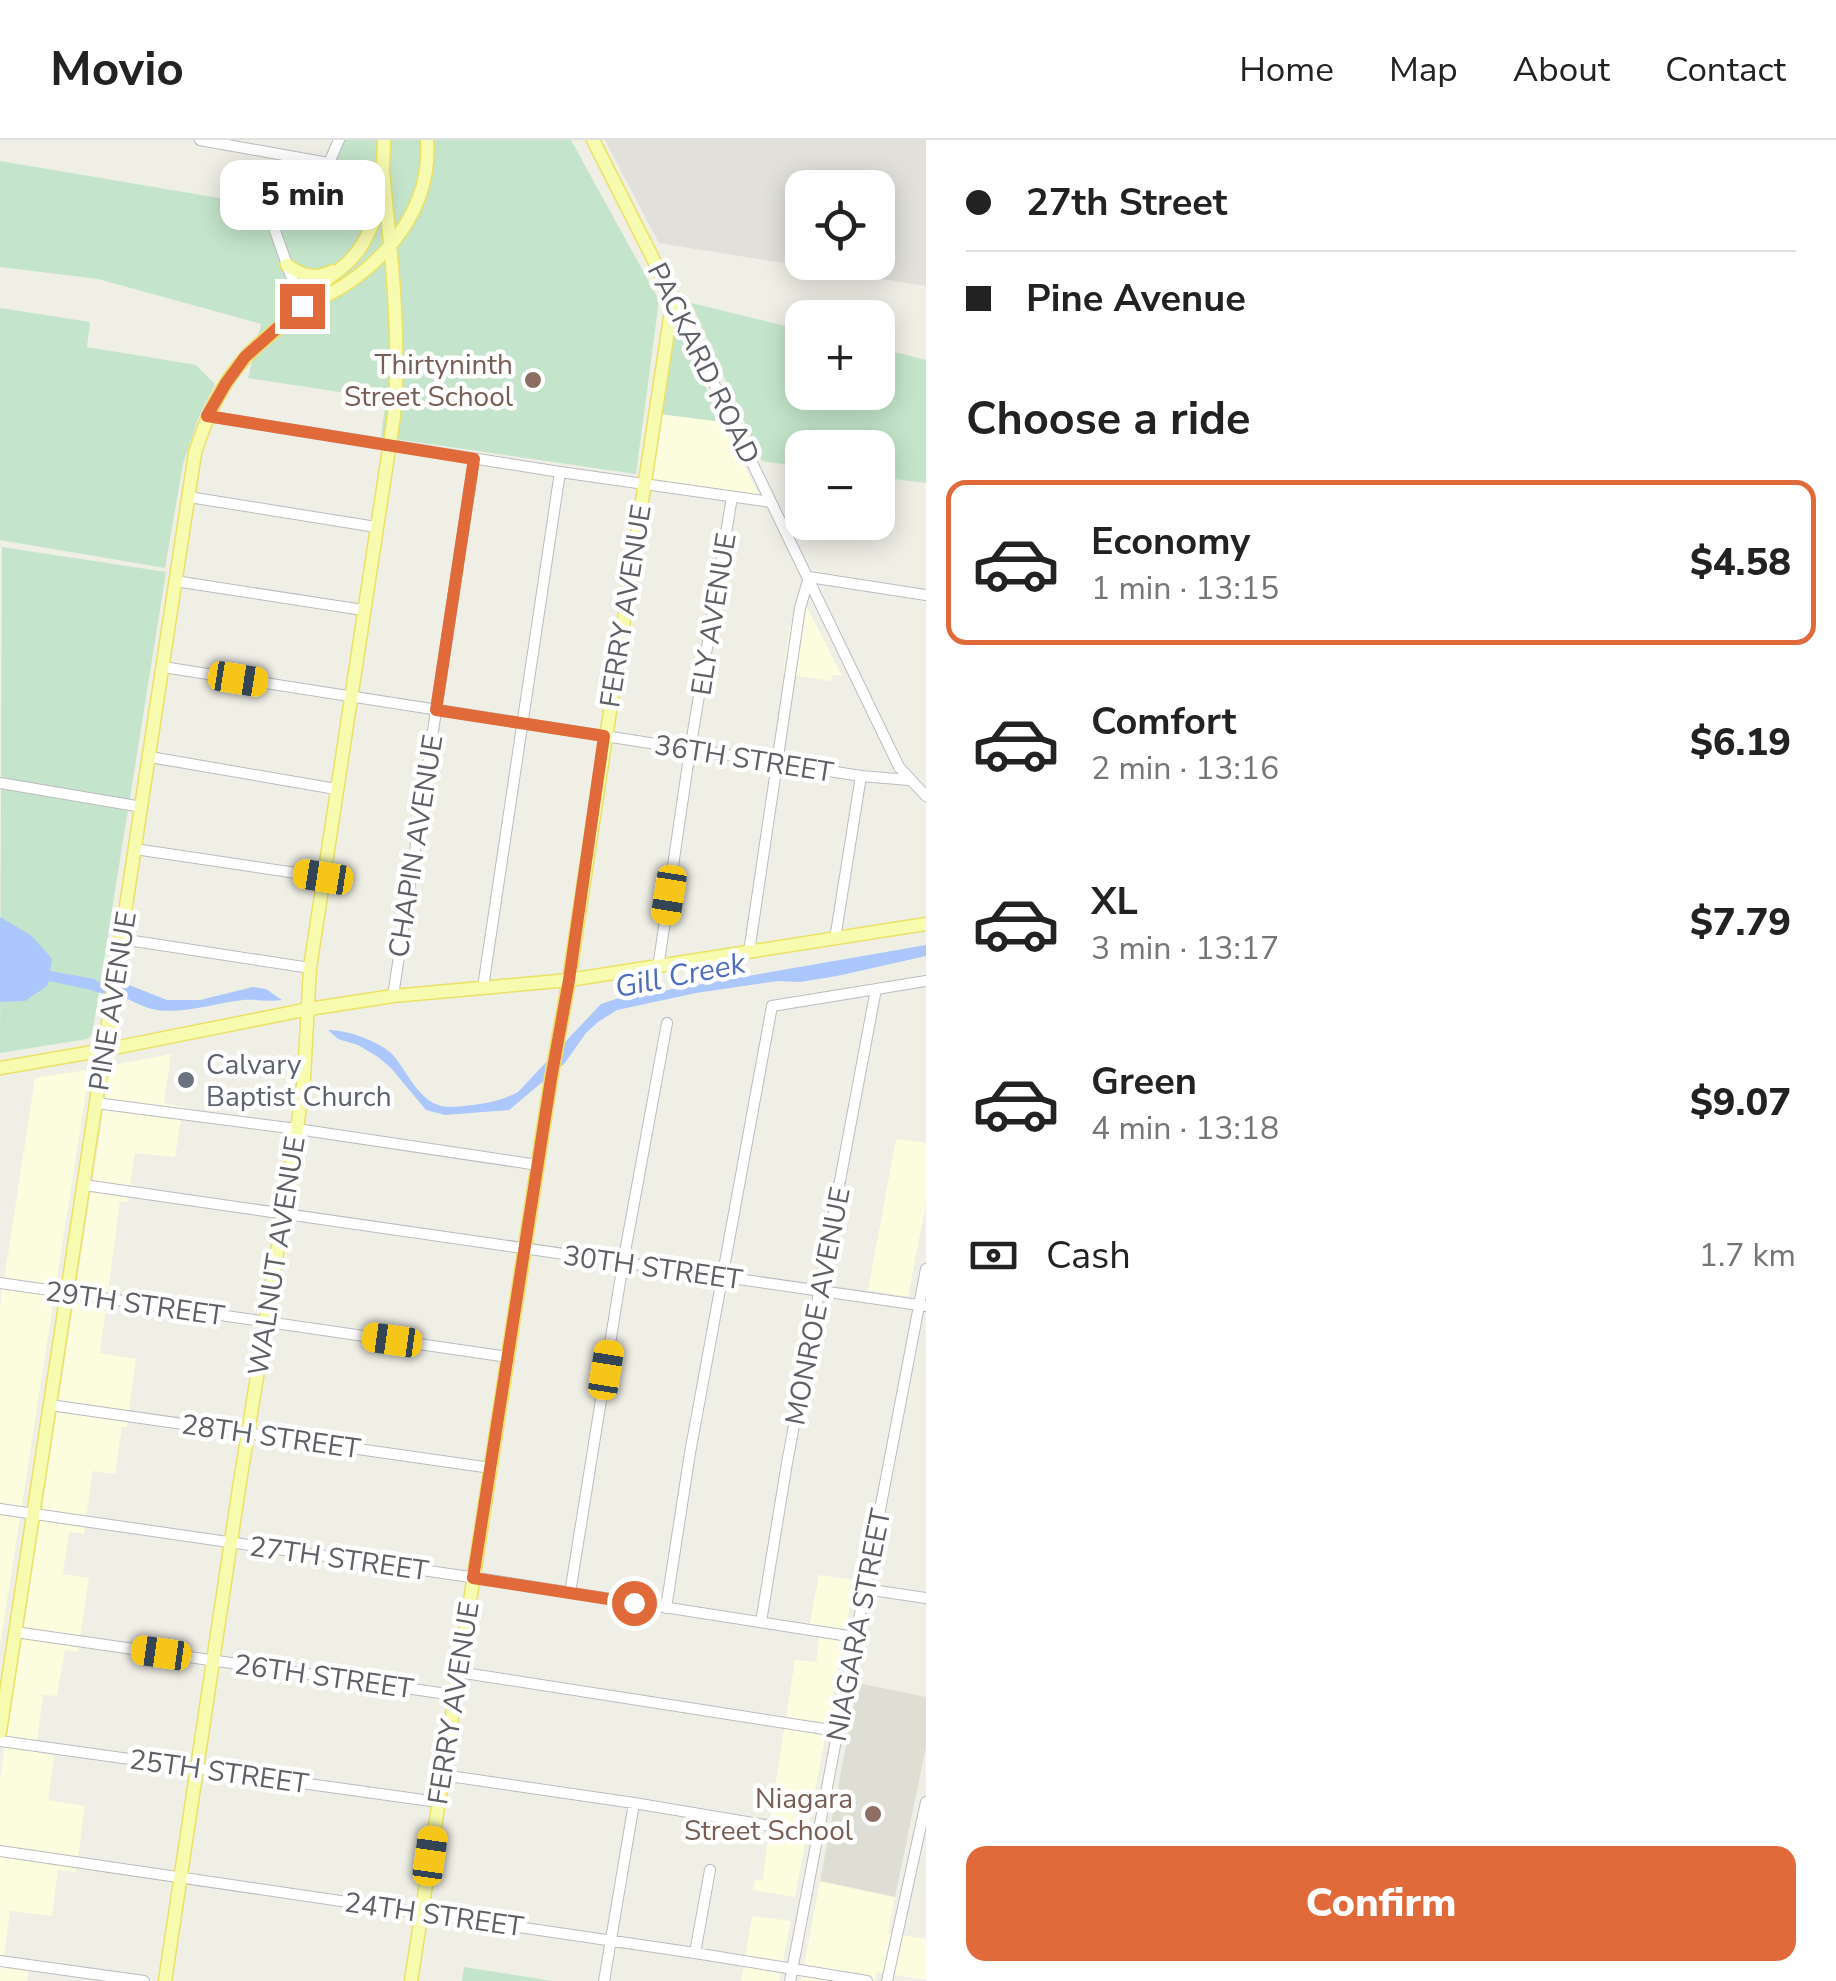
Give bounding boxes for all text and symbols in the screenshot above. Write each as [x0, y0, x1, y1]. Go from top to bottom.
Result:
text: Movio [50, 36, 184, 102]
text: Home [1239, 46, 1334, 93]
text: Map [1389, 46, 1458, 93]
text: About [1513, 46, 1610, 93]
text: Contact [1665, 46, 1786, 93]
callout: 5 min [220, 161, 384, 231]
map controls [785, 170, 895, 540]
button: locate [785, 170, 895, 280]
text: 5 min [260, 173, 345, 216]
text: 27th Street [1026, 177, 1227, 228]
street label: PACKARD ROAD [638, 257, 768, 470]
text: Pine Avenue [1026, 273, 1246, 324]
route end [280, 284, 325, 329]
button: + [785, 300, 895, 410]
place label: Thirtyninth Street School [344, 346, 514, 416]
marker: Thirtyninth Street School [522, 369, 544, 391]
text: Choose a ride [966, 389, 1251, 450]
button: − [785, 430, 895, 540]
street label: FERRY AVENUE [591, 502, 661, 710]
text: Economy [1091, 516, 1250, 567]
icon: car [971, 518, 1061, 608]
street label: ELY AVENUE [682, 530, 746, 698]
text: $4.58 [1690, 537, 1791, 588]
text: 1 min · 13:15 [1091, 567, 1279, 610]
car [206, 659, 270, 699]
text: Comfort [1091, 696, 1236, 747]
icon: car [971, 698, 1061, 788]
text: $6.19 [1690, 717, 1791, 768]
street label: 36TH STREET [652, 726, 836, 792]
street label: CHAPIN AVENUE [380, 732, 452, 960]
text: 2 min · 13:16 [1091, 747, 1279, 790]
car [291, 857, 355, 897]
car [649, 863, 689, 927]
text: XL [1091, 876, 1138, 927]
icon: car [971, 878, 1061, 968]
text: $7.79 [1690, 897, 1791, 948]
street label: PINE AVENUE [80, 909, 146, 1094]
text: 3 min · 13:17 [1091, 927, 1279, 970]
water label: Gill Creek [611, 943, 750, 1008]
place label: Calvary Baptist Church [206, 1046, 392, 1116]
text: Green [1091, 1056, 1197, 1107]
icon: car [971, 1058, 1061, 1148]
marker: Calvary Baptist Church [175, 1069, 197, 1091]
text: $9.07 [1690, 1077, 1791, 1128]
text: 4 min · 13:18 [1091, 1107, 1279, 1150]
street label: WALNUT AVENUE [239, 1134, 315, 1379]
street label: MONROE AVENUE [776, 1184, 860, 1428]
icon: cash [966, 1228, 1021, 1283]
text: Cash [1046, 1230, 1131, 1281]
text: 1.7 km [1699, 1234, 1796, 1277]
street label: 30TH STREET [561, 1237, 745, 1299]
street label: 29TH STREET [43, 1273, 227, 1335]
car [360, 1321, 424, 1359]
car [586, 1338, 626, 1402]
street label: 28TH STREET [179, 1406, 363, 1468]
street label: NIAGARA STREET [818, 1505, 900, 1745]
street label: 27TH STREET [247, 1528, 431, 1590]
route start [612, 1581, 657, 1626]
street label: FERRY AVENUE [419, 1599, 489, 1807]
car [129, 1634, 193, 1672]
street label: 26TH STREET [232, 1646, 416, 1708]
street label: 25TH STREET [127, 1741, 311, 1803]
place label: Niagara Street School [684, 1780, 854, 1850]
marker: Niagara Street School [862, 1803, 884, 1825]
car [411, 1824, 449, 1888]
button: Confirm [966, 1846, 1796, 1961]
street label: 24TH STREET [342, 1884, 526, 1946]

